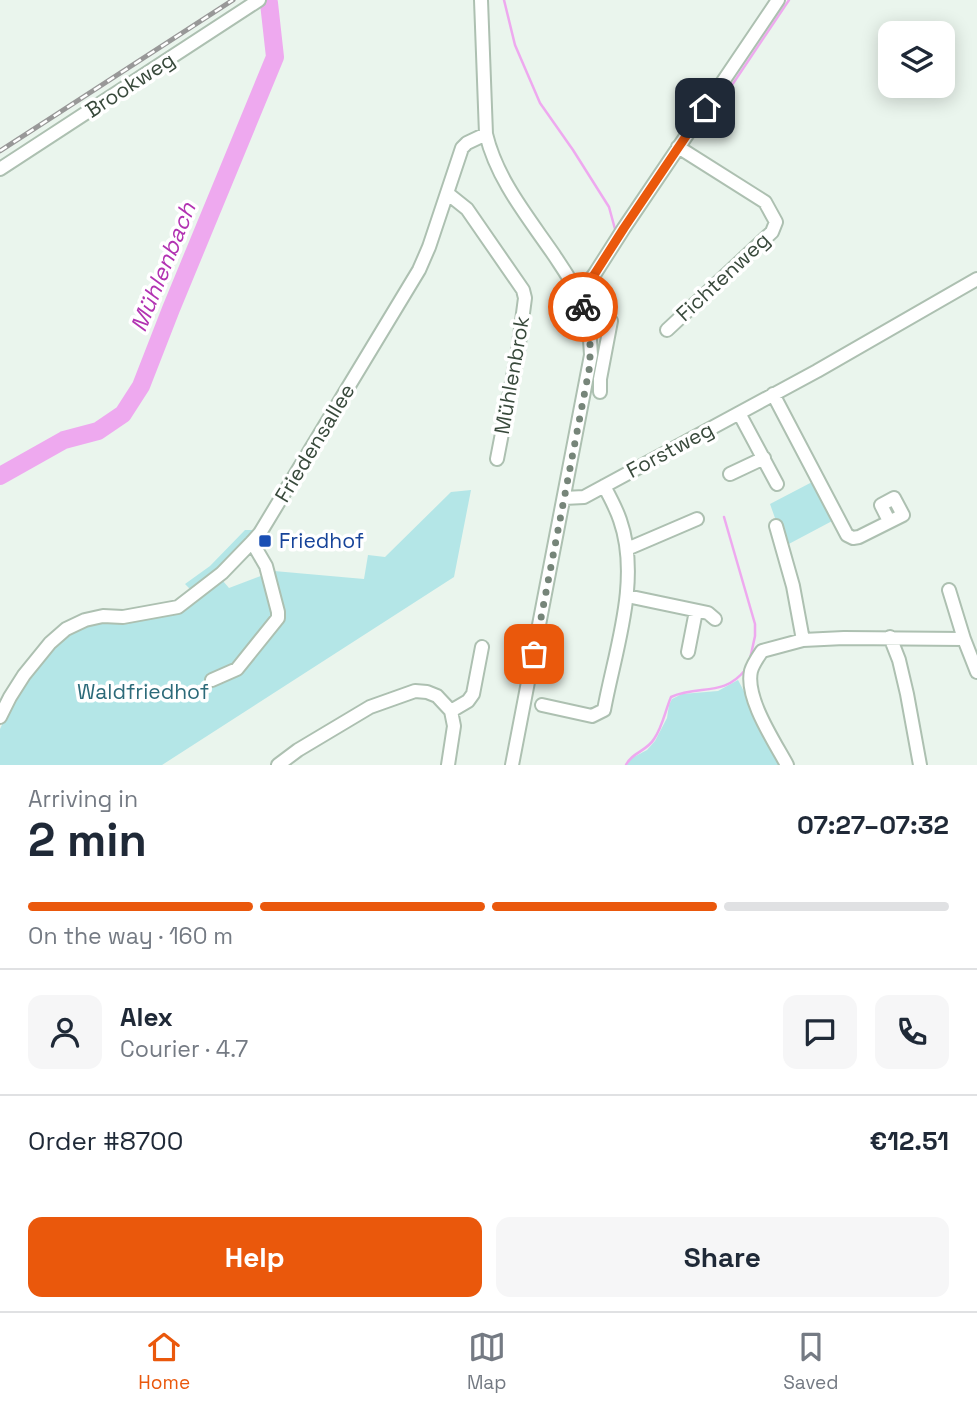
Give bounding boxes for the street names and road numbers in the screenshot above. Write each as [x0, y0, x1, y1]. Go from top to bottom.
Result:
street label: Brookweg [80, 46, 180, 123]
street label: Fichtenweg [670, 226, 775, 327]
street label: Mühlenbrok [488, 314, 535, 436]
street label: Friedensallee [269, 378, 361, 507]
street label: Forstweg [622, 415, 718, 484]

